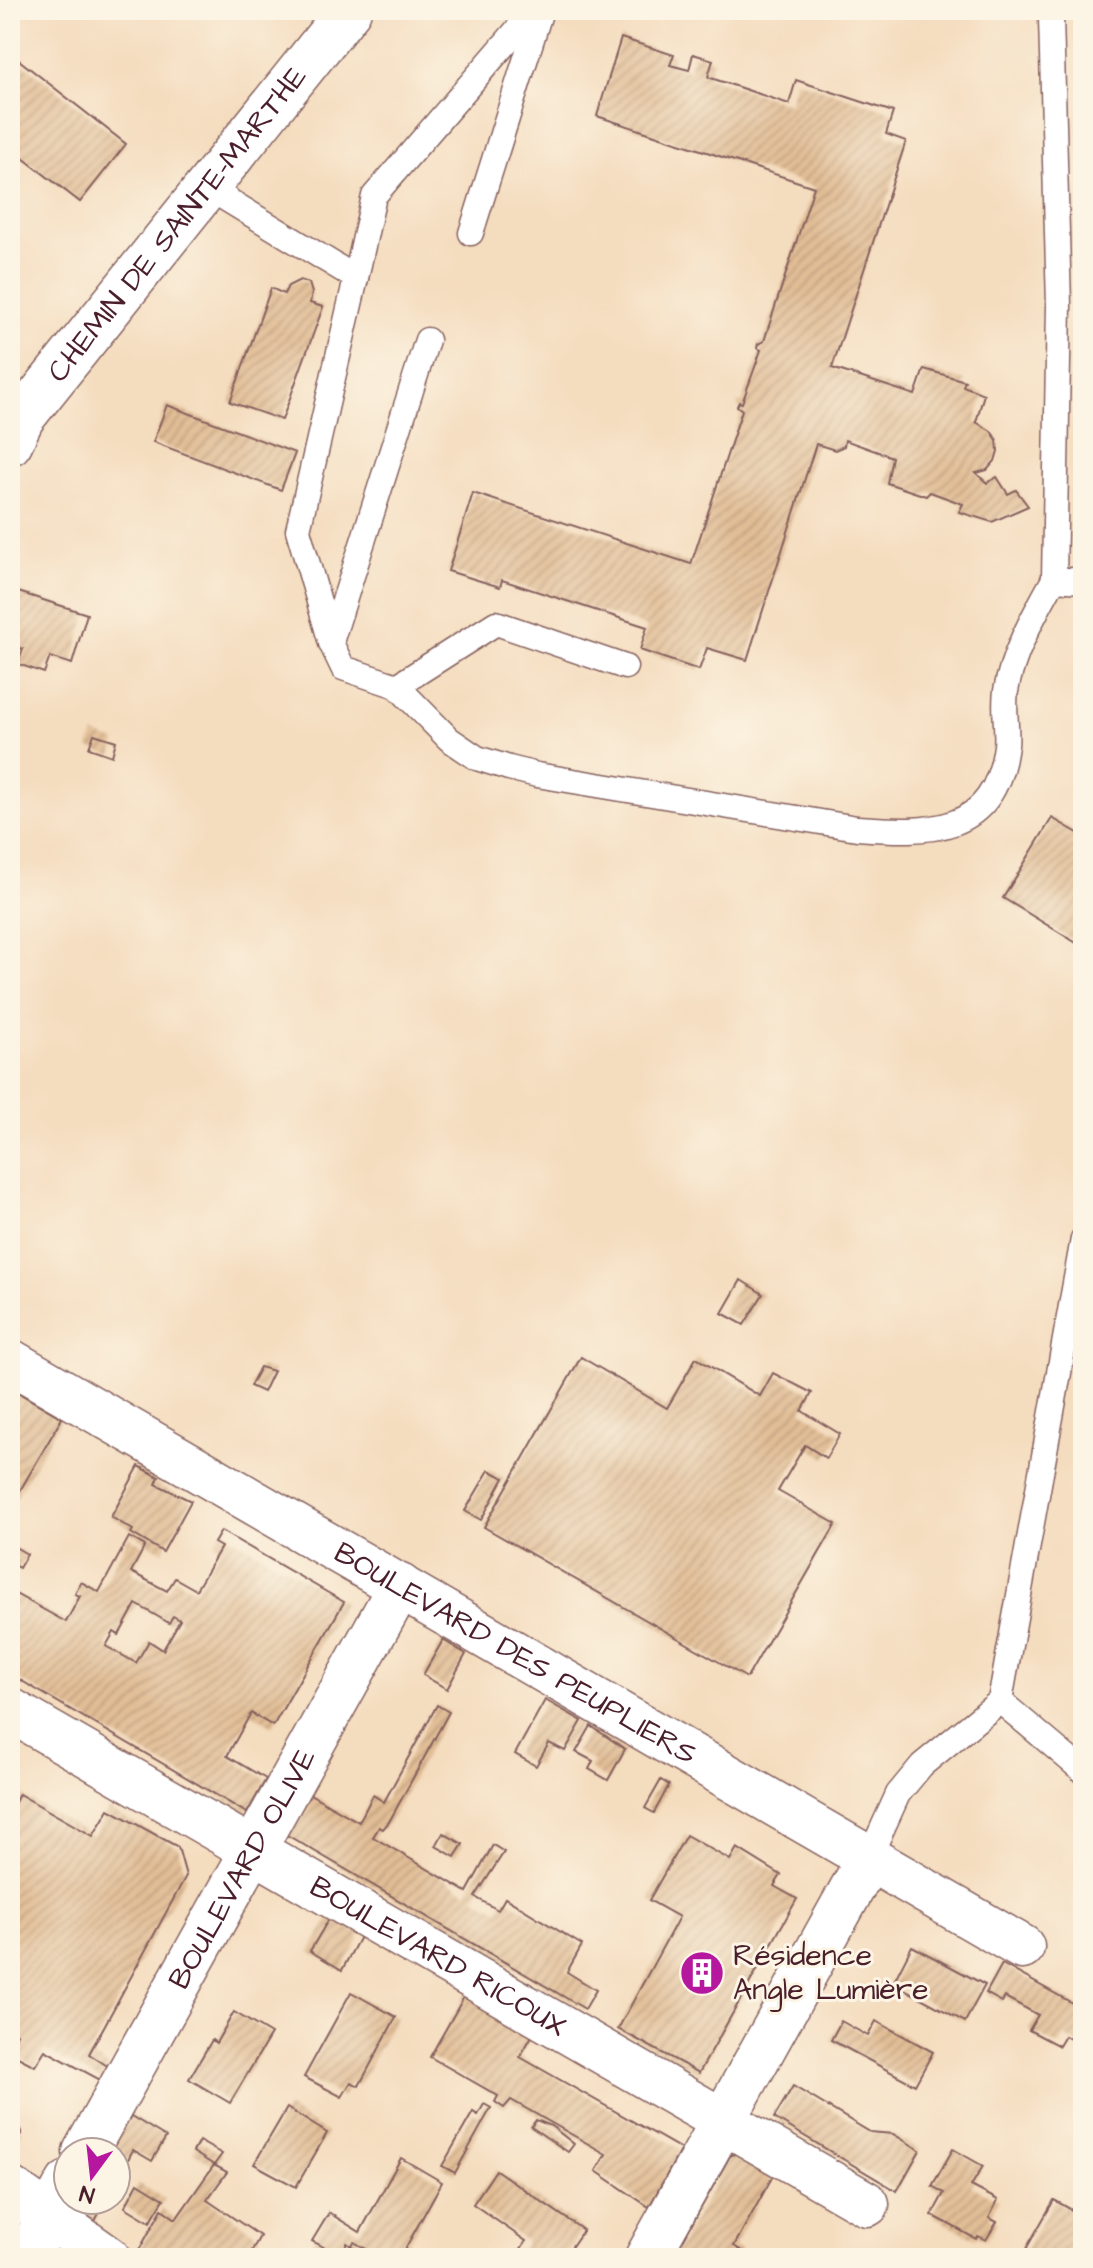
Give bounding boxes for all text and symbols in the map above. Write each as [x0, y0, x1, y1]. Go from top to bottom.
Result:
street label: CHEMIN DE SAINTE-MARTHE [38, 57, 317, 391]
street label: BOULEVARD DES PEUPLIERS [326, 1532, 705, 1775]
street label: BOULEVARD OLIVE [159, 1741, 327, 1997]
street label: BOULEVARD RICOUX [302, 1866, 574, 2047]
place label: Résidence Angle Lumière [733, 1935, 929, 2012]
building icon: Résidence Angle Lumière [678, 1949, 726, 1997]
north arrow [52, 2136, 132, 2216]
text: N [76, 2177, 98, 2211]

